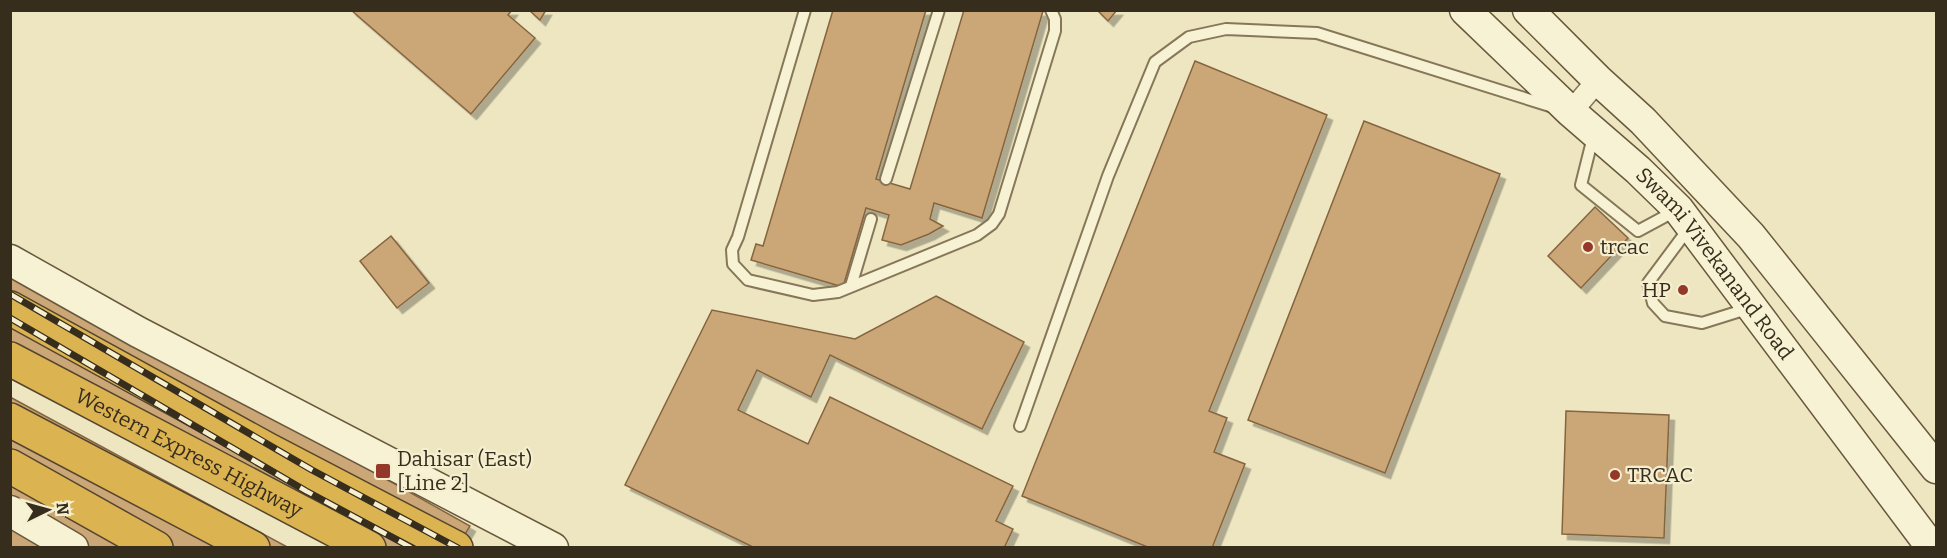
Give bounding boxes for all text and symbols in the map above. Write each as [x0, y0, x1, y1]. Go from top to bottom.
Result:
street label: Swami Vivekanand Road [1630, 162, 1799, 365]
place label: trcac [1600, 234, 1649, 260]
marker: trcac [1581, 240, 1595, 254]
place label: HP [1642, 277, 1671, 303]
marker: HP [1676, 283, 1690, 297]
street label: Western Express Highway [71, 383, 308, 524]
place label: Dahisar (East) [Line 2] [397, 446, 532, 496]
marker: Dahisar (East) [Line 2] [374, 462, 392, 480]
place label: TRCAC [1627, 462, 1693, 488]
marker: TRCAC [1608, 468, 1622, 482]
north arrow [18, 480, 78, 540]
text: N [52, 502, 72, 516]

